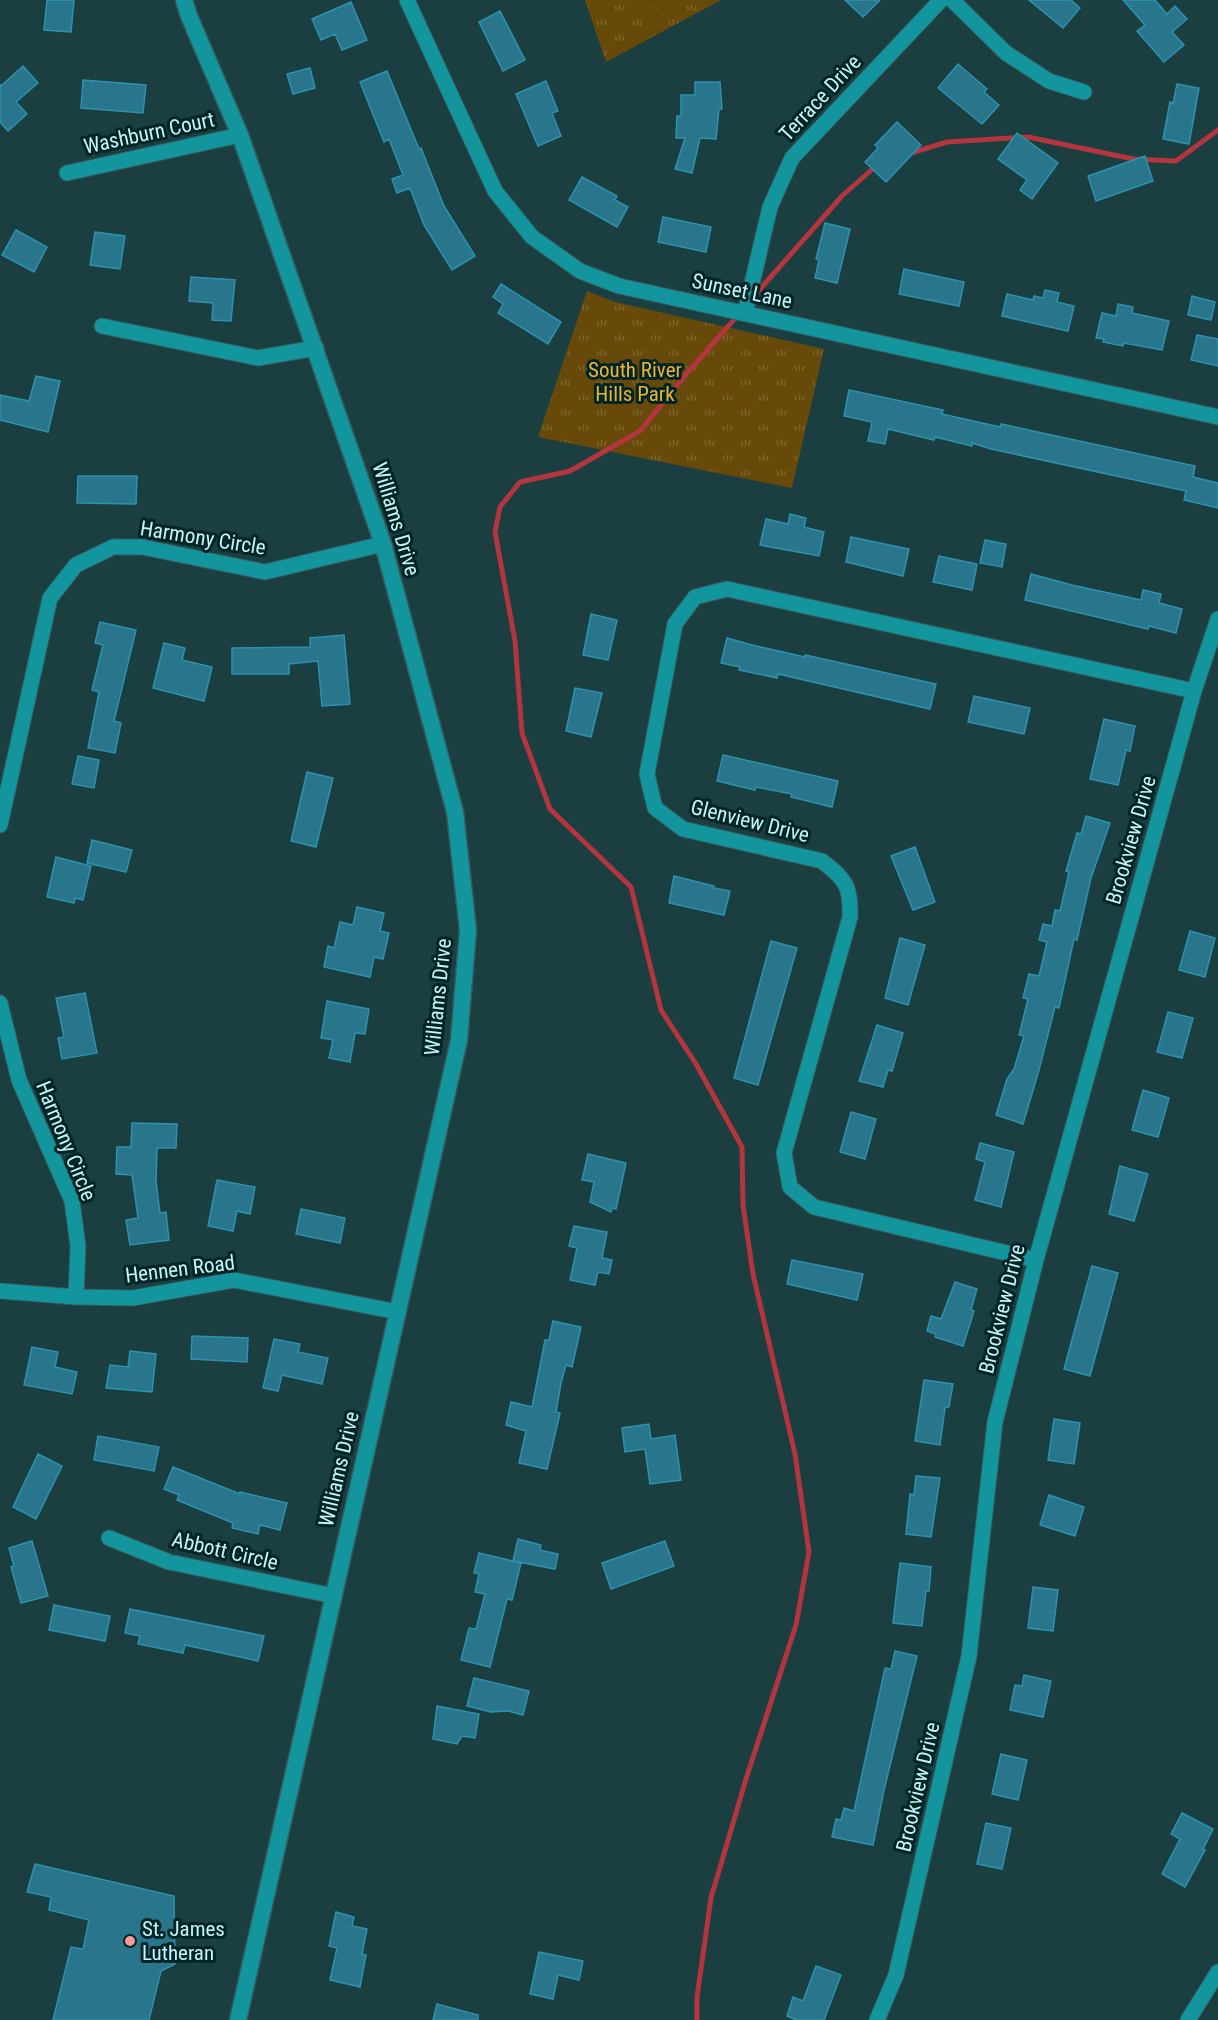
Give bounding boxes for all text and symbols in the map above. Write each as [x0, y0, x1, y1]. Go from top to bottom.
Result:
street label: Terrace Drive [774, 50, 866, 146]
street label: Washburn Court [81, 107, 217, 159]
street label: Sunset Lane [690, 269, 794, 313]
park label: South River Hills Park [588, 358, 682, 406]
street label: Williams Drive [367, 459, 425, 579]
street label: Harmony Circle [138, 516, 268, 560]
street label: Brookview Drive [1101, 773, 1161, 907]
street label: Glenview Drive [688, 795, 812, 847]
street label: Williams Drive [420, 937, 456, 1057]
street label: Harmony Circle [31, 1078, 101, 1204]
street label: Brookview Drive [974, 1242, 1030, 1376]
street label: Hennen Road [124, 1250, 236, 1288]
street label: Williams Drive [314, 1409, 364, 1529]
street label: Abbott Circle [170, 1527, 280, 1575]
street label: Brookview Drive [891, 1720, 945, 1854]
place label: St. James Lutheran [142, 1917, 225, 1965]
marker: St. James Lutheran [123, 1934, 137, 1948]

